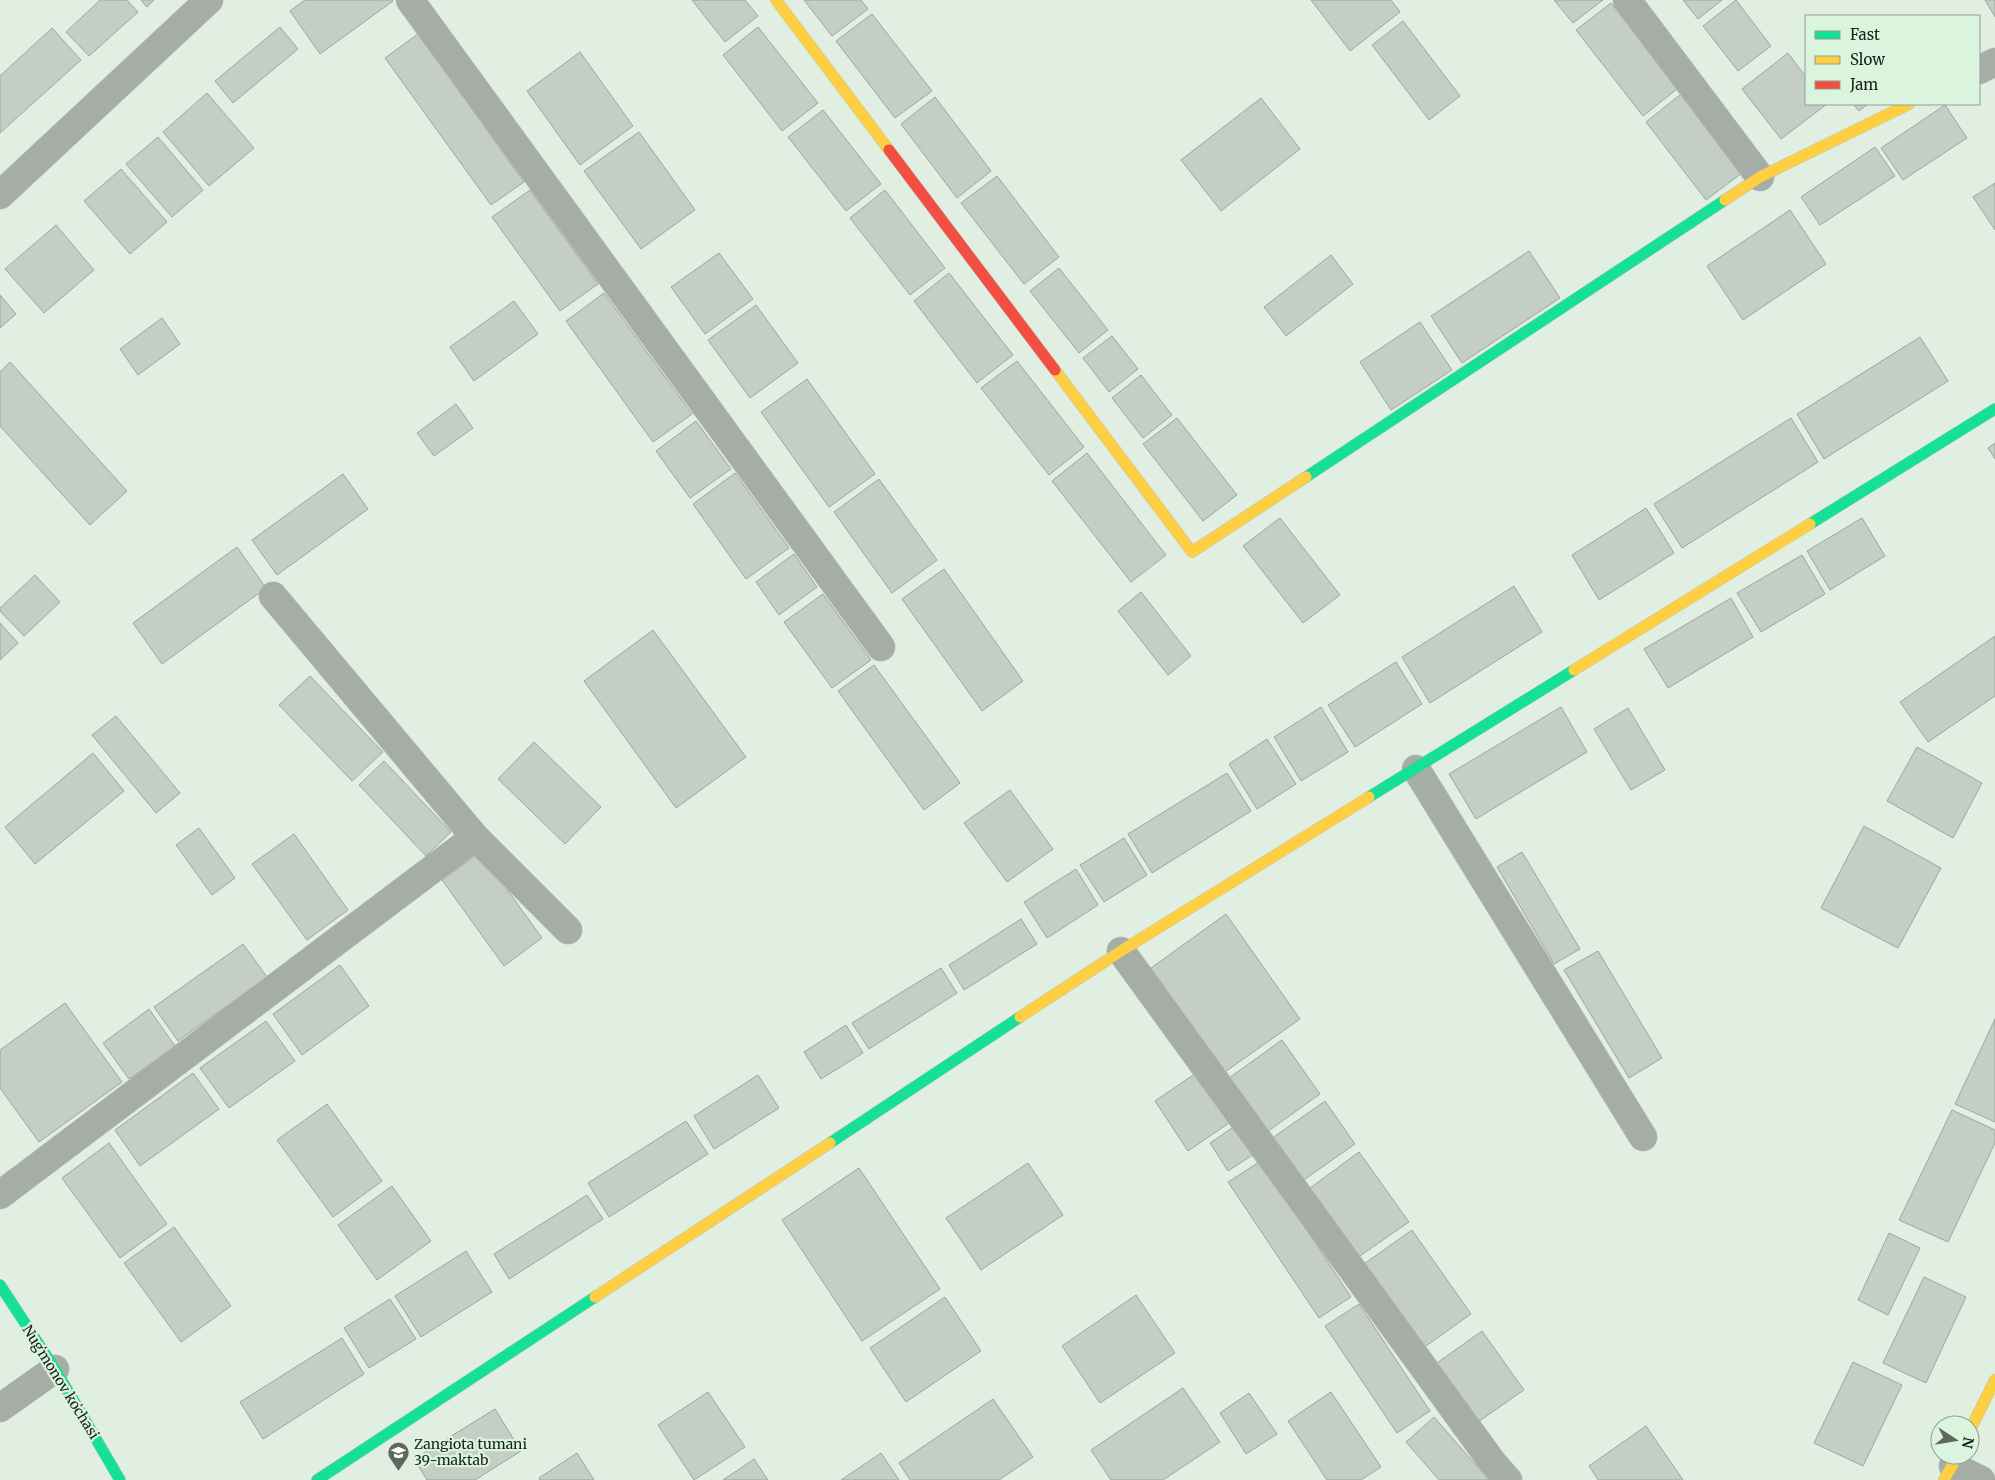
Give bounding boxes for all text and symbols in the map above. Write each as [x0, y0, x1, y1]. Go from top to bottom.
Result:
legend [1805, 15, 1980, 105]
text: Fast [1850, 25, 1880, 44]
text: Slow [1850, 50, 1885, 69]
text: Jam [1849, 75, 1878, 94]
street label: Nugʻmonov koʻchasi [19, 1322, 104, 1443]
north arrow [1930, 1415, 1980, 1465]
place label: Zangiota tumani 39-maktab [414, 1435, 527, 1469]
text: N [1958, 1435, 1978, 1450]
school or university icon: Zangiota tumani 39-maktab [386, 1440, 410, 1471]

